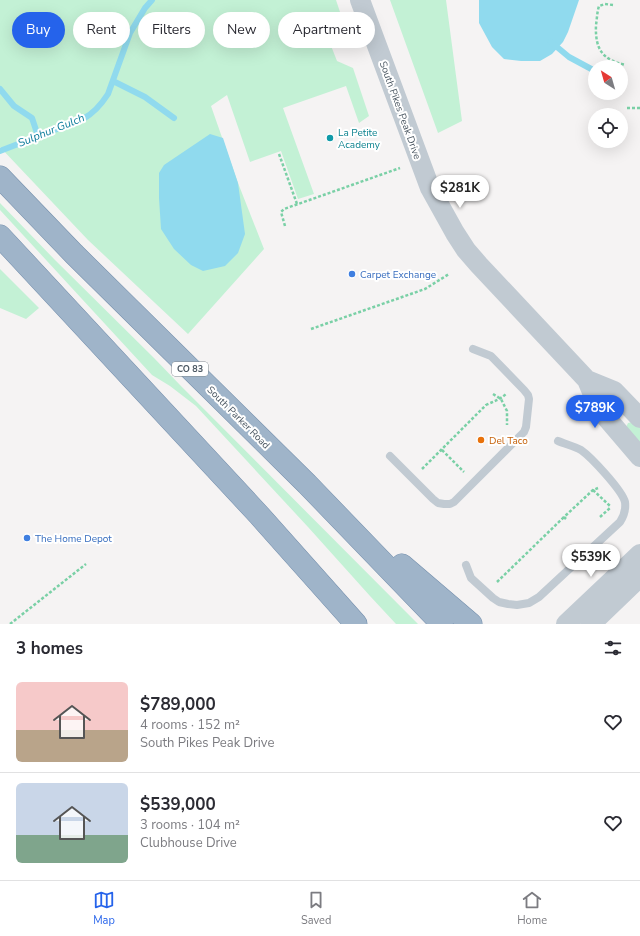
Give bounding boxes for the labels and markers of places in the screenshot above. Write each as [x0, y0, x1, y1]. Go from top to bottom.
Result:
place label: La Petite Academy [338, 126, 381, 152]
marker: La Petite Academy [325, 133, 335, 143]
pin: $281K [432, 175, 488, 209]
place label: Carpet Exchange [360, 268, 436, 282]
marker: Carpet Exchange [347, 269, 357, 279]
pin: $789K [567, 395, 623, 429]
place label: Del Taco [489, 434, 528, 448]
marker: Del Taco [476, 435, 486, 445]
place label: The Home Depot [35, 532, 112, 546]
marker: The Home Depot [22, 533, 32, 543]
pin: $539K [563, 544, 619, 578]

